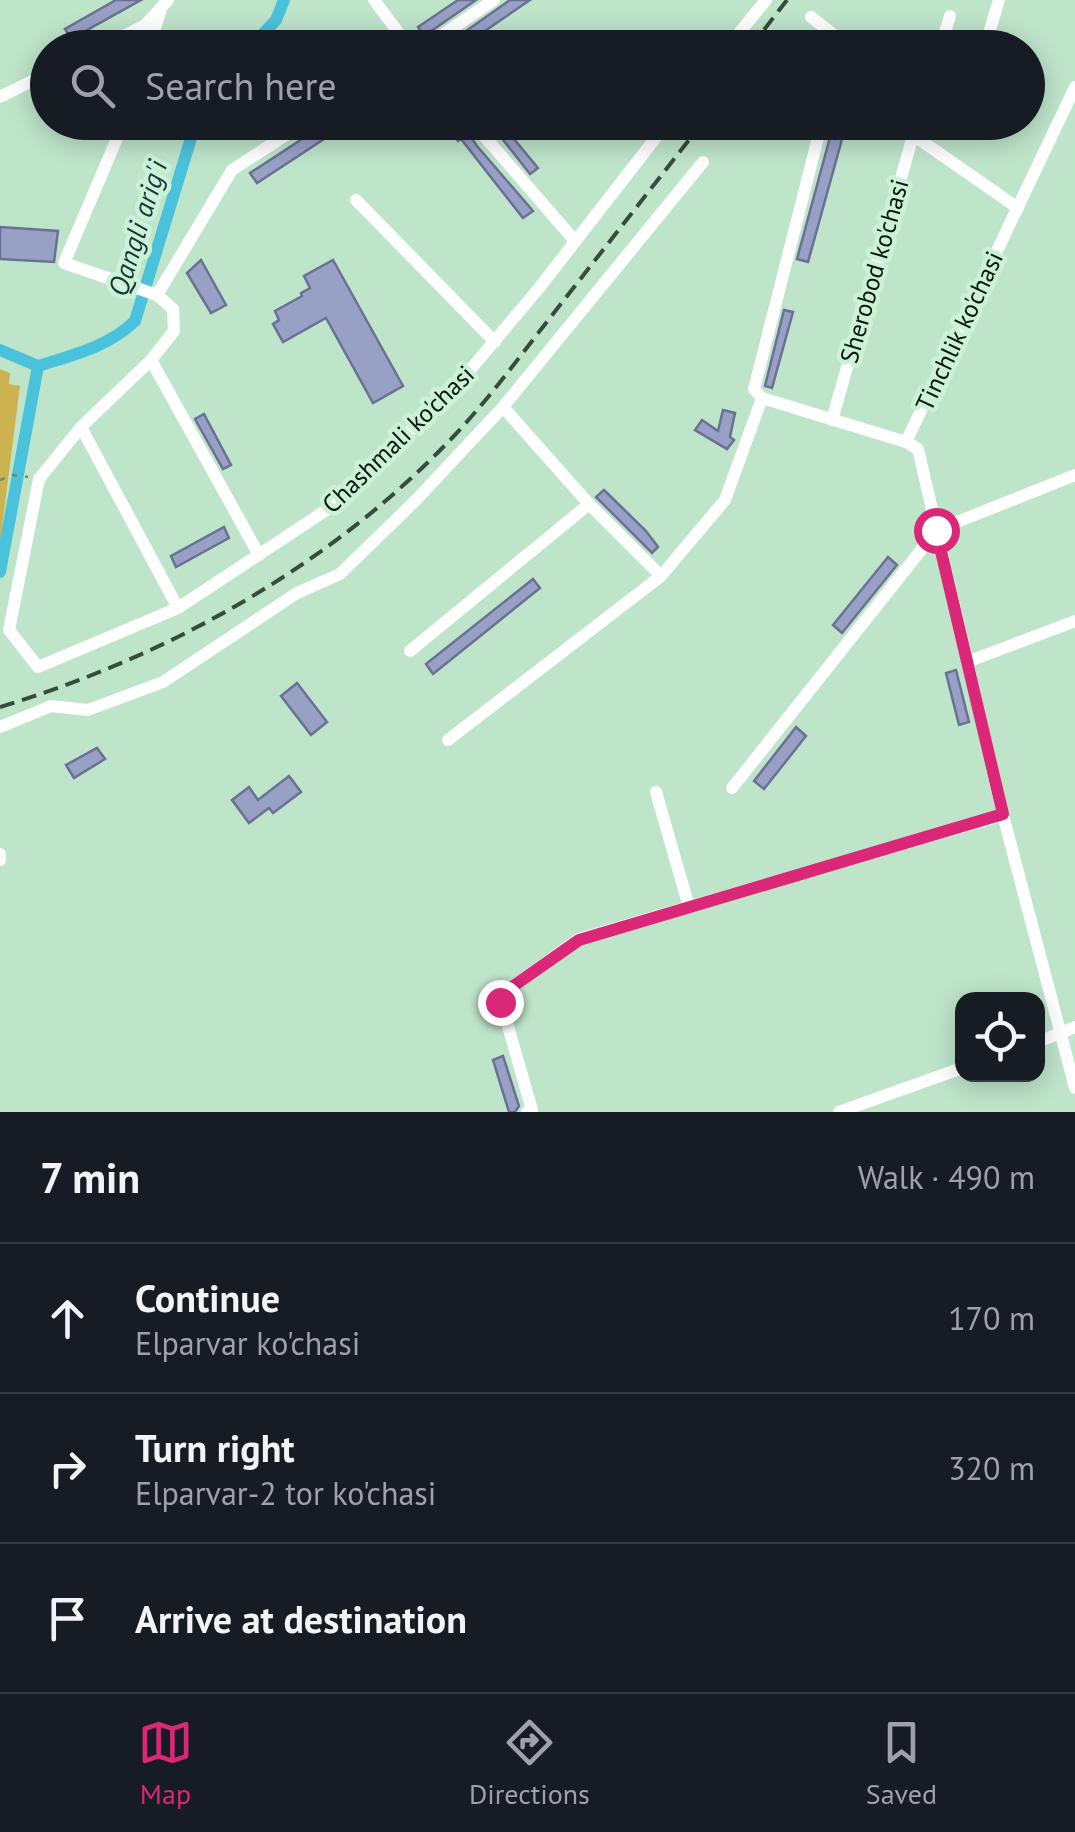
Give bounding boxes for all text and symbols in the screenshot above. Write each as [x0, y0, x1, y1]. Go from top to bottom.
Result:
search box [30, 30, 1045, 140]
icon: search [65, 58, 120, 113]
text: Search here [145, 61, 337, 110]
water label: Qangli arig'i [99, 155, 175, 300]
street label: Sherobod ko'chasi [832, 175, 916, 367]
street label: Tinchlik ko'chasi [908, 246, 1010, 416]
street label: Chashmali ko'chasi [315, 358, 481, 520]
route start [914, 508, 960, 554]
route end [478, 980, 524, 1026]
map controls [955, 992, 1045, 1082]
button: locate [955, 992, 1045, 1082]
text: 7 min [40, 1150, 140, 1205]
text: Walk · 490 m [858, 1156, 1035, 1198]
text: Continue [135, 1273, 280, 1322]
icon: ahead [40, 1291, 95, 1346]
text: 170 m [948, 1297, 1035, 1339]
text: Elparvar ko'chasi [135, 1322, 360, 1364]
text: Turn right [135, 1423, 295, 1472]
icon: right [40, 1441, 95, 1496]
text: 320 m [948, 1447, 1035, 1489]
text: Elparvar-2 tor ko'chasi [135, 1472, 436, 1514]
icon: arrive [40, 1591, 95, 1646]
text: Arrive at destination [135, 1594, 467, 1643]
tab: Map [138, 1715, 193, 1812]
tab: Directions [469, 1715, 590, 1812]
tab: Saved [866, 1715, 937, 1812]

